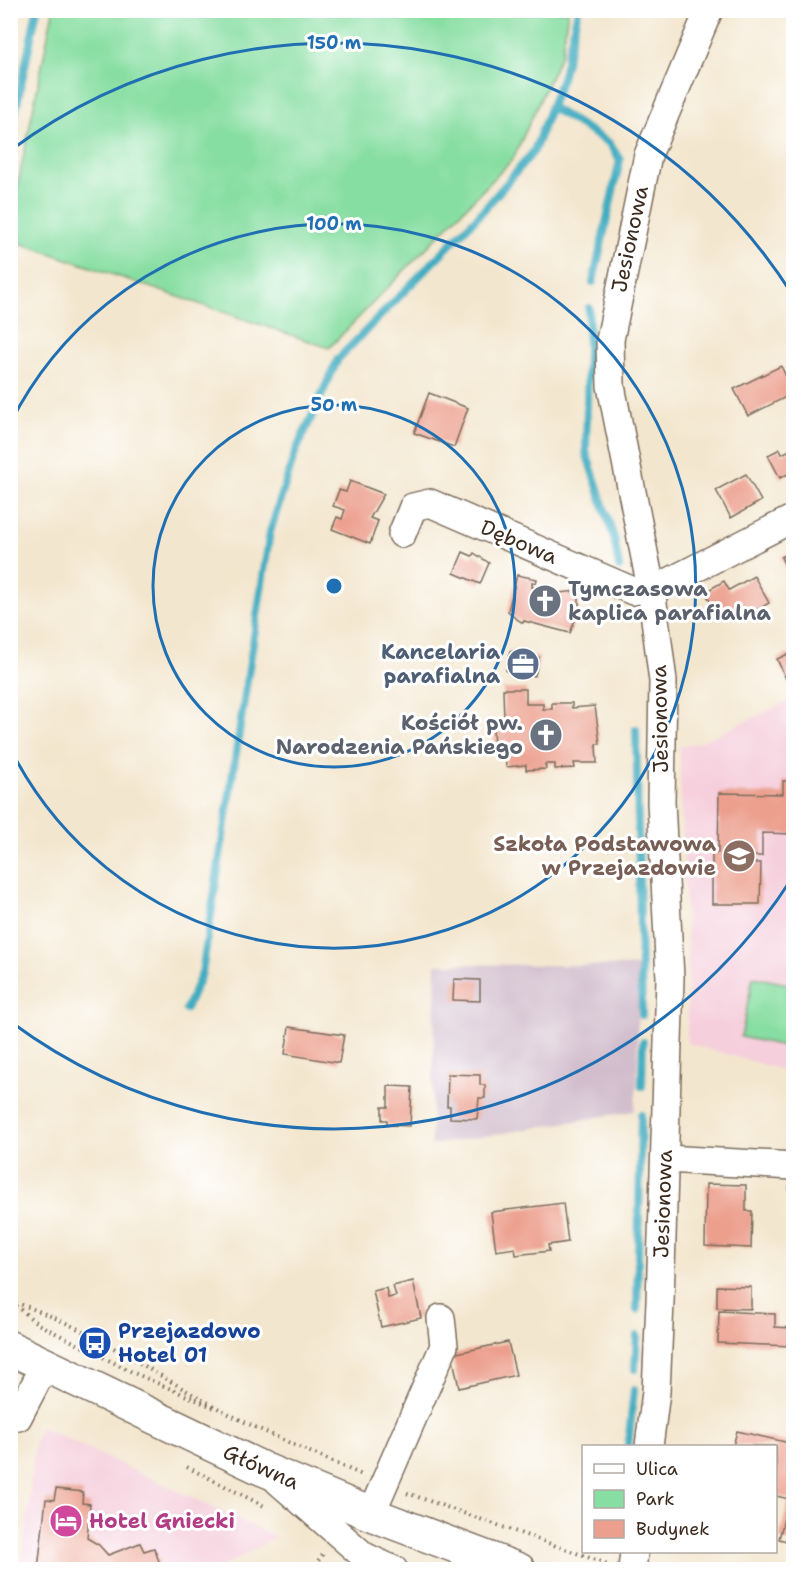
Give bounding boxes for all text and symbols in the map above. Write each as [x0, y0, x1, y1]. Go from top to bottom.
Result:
text: 150 m [307, 31, 362, 55]
street label: Jesionowa [605, 183, 655, 295]
text: 100 m [306, 212, 362, 236]
text: 50 m [311, 393, 358, 417]
street label: Dębowa [476, 513, 562, 571]
place label: Tymczasowa kaplica parafialna [568, 575, 771, 627]
centre of rings [324, 576, 344, 596]
church icon: Tymczasowa kaplica parafialna [527, 583, 563, 619]
place label: Kancelaria parafialna [381, 638, 501, 690]
office icon: Kancelaria parafialna [505, 646, 541, 682]
street label: Jesionowa [645, 665, 675, 773]
place label: Kościół pw. Narodzenia Pańskiego [276, 709, 523, 761]
church icon: Kościół pw. Narodzenia Pańskiego [528, 717, 564, 753]
place label: Szkoła Podstawowa w Przejazdowie [493, 830, 717, 882]
school or university icon: Szkoła Podstawowa w Przejazdowie [721, 838, 757, 874]
street label: Jesionowa [647, 1149, 679, 1259]
place label: Przejazdowo Hotel 01 [118, 1317, 261, 1369]
bus stop icon: Przejazdowo Hotel 01 [77, 1325, 113, 1361]
street label: Główna [219, 1438, 303, 1496]
legend [582, 1445, 777, 1553]
text: Ulica [636, 1457, 678, 1481]
text: Park [636, 1487, 675, 1511]
hotel icon: Hotel Gniecki [48, 1503, 84, 1539]
place label: Hotel Gniecki [89, 1507, 235, 1535]
text: Budynek [636, 1517, 710, 1541]

